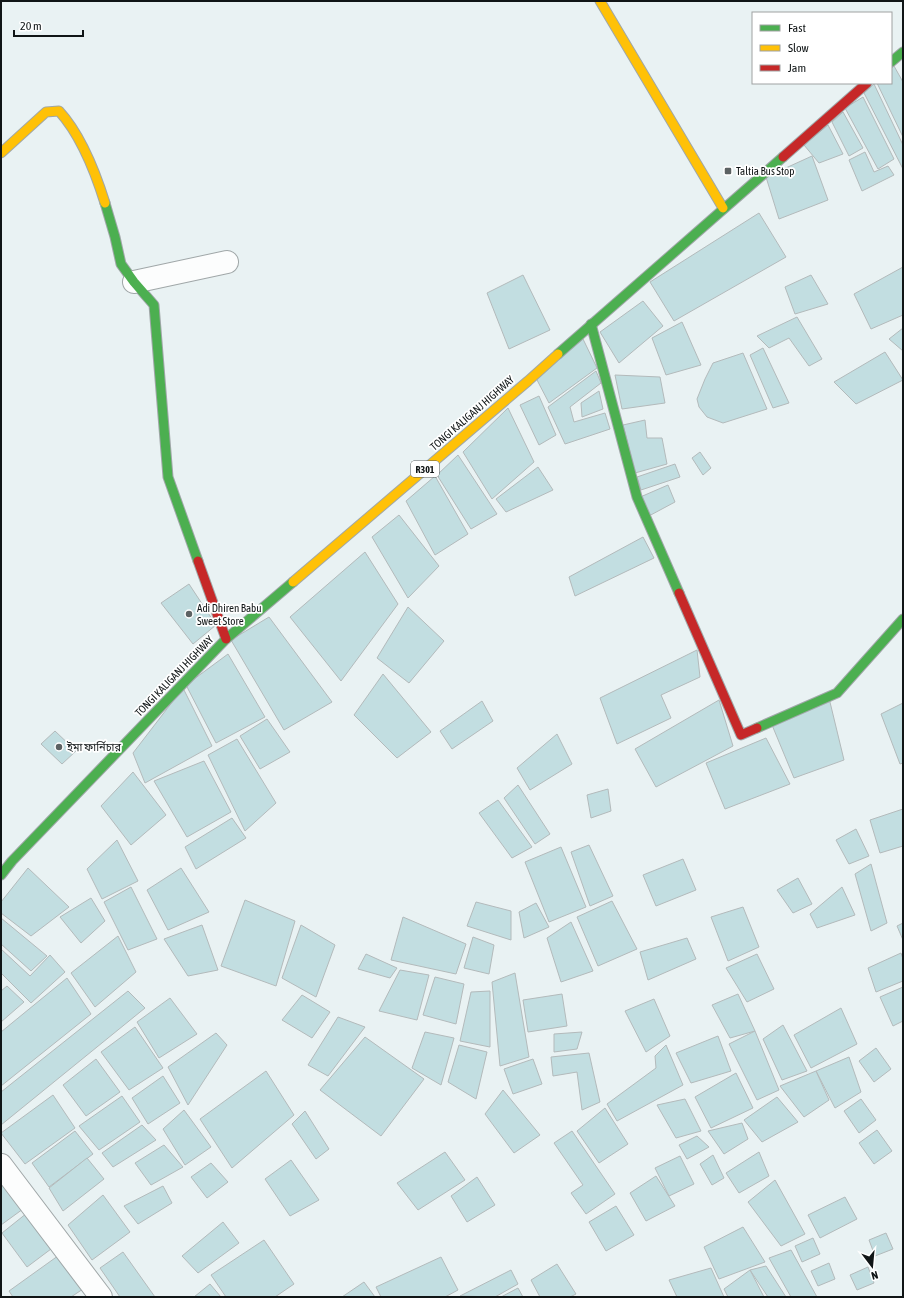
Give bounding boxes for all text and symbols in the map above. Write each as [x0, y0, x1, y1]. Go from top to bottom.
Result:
scale bar [14, 12, 83, 38]
legend [752, 12, 892, 84]
text: 20 m [20, 19, 42, 33]
text: Fast [788, 21, 806, 35]
text: Slow [788, 41, 809, 55]
text: Jam [788, 61, 806, 75]
place label: Taltia Bus Stop [736, 165, 794, 177]
marker: Taltia Bus Stop [723, 166, 733, 176]
street label: TONGI KALIGANJ HIGHWAY [428, 373, 516, 453]
road number: R301 [411, 461, 439, 477]
place label: Adi Dhiren Babu Sweet Store [197, 602, 262, 627]
marker: Adi Dhiren Babu Sweet Store [184, 609, 194, 619]
street label: TONGI KALIGANJ HIGHWAY [132, 633, 216, 719]
place label: ইমা ফার্নিচার [66, 740, 122, 753]
marker: ইমা ফার্নিচার [54, 742, 64, 752]
north arrow [852, 1246, 892, 1286]
text: N [870, 1269, 880, 1282]

